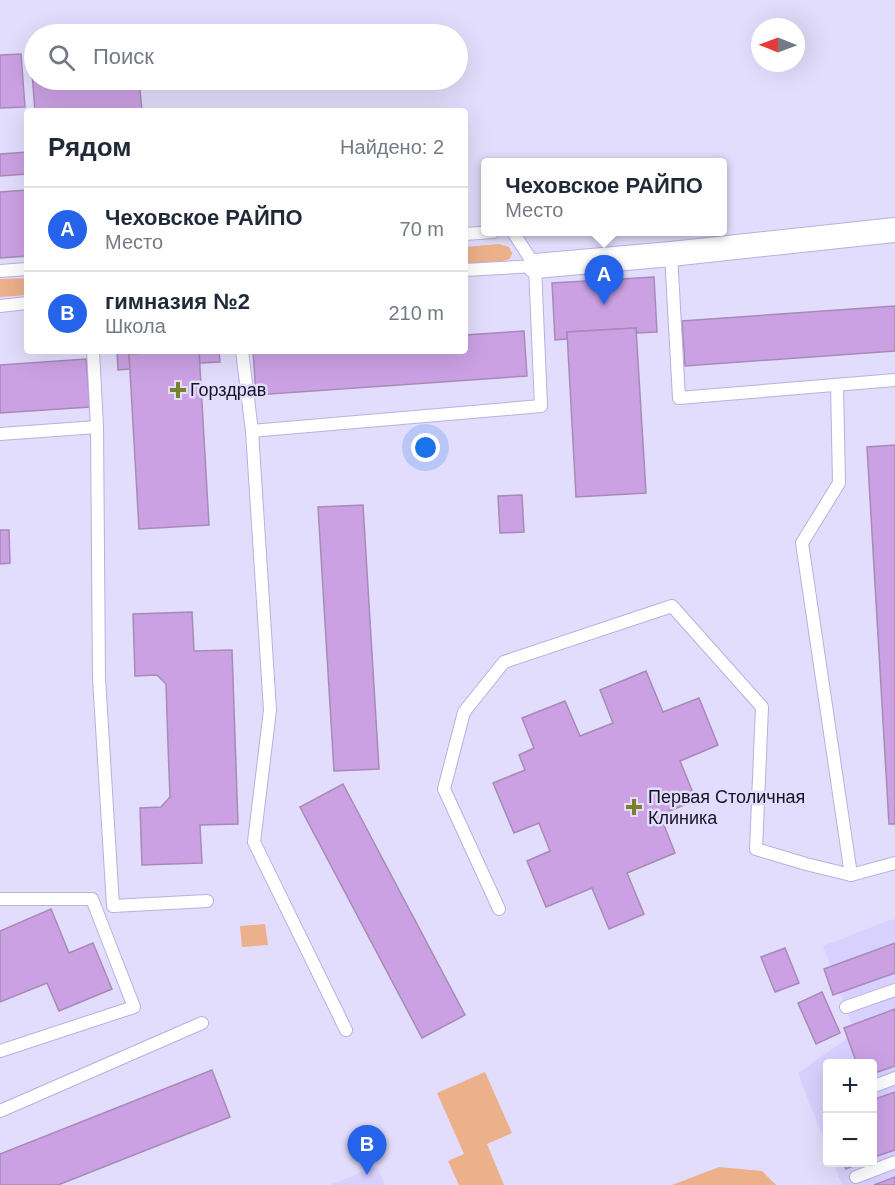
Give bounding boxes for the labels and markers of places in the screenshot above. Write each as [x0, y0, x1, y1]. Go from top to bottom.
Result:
pin: A [584, 256, 624, 305]
place label: Горздрав [190, 380, 266, 400]
marker: Горздрав [171, 383, 185, 397]
place label: Первая Столичная Клиника [648, 787, 805, 828]
marker: Первая Столичная Клиника [625, 798, 643, 816]
pin: B [348, 1126, 386, 1175]

